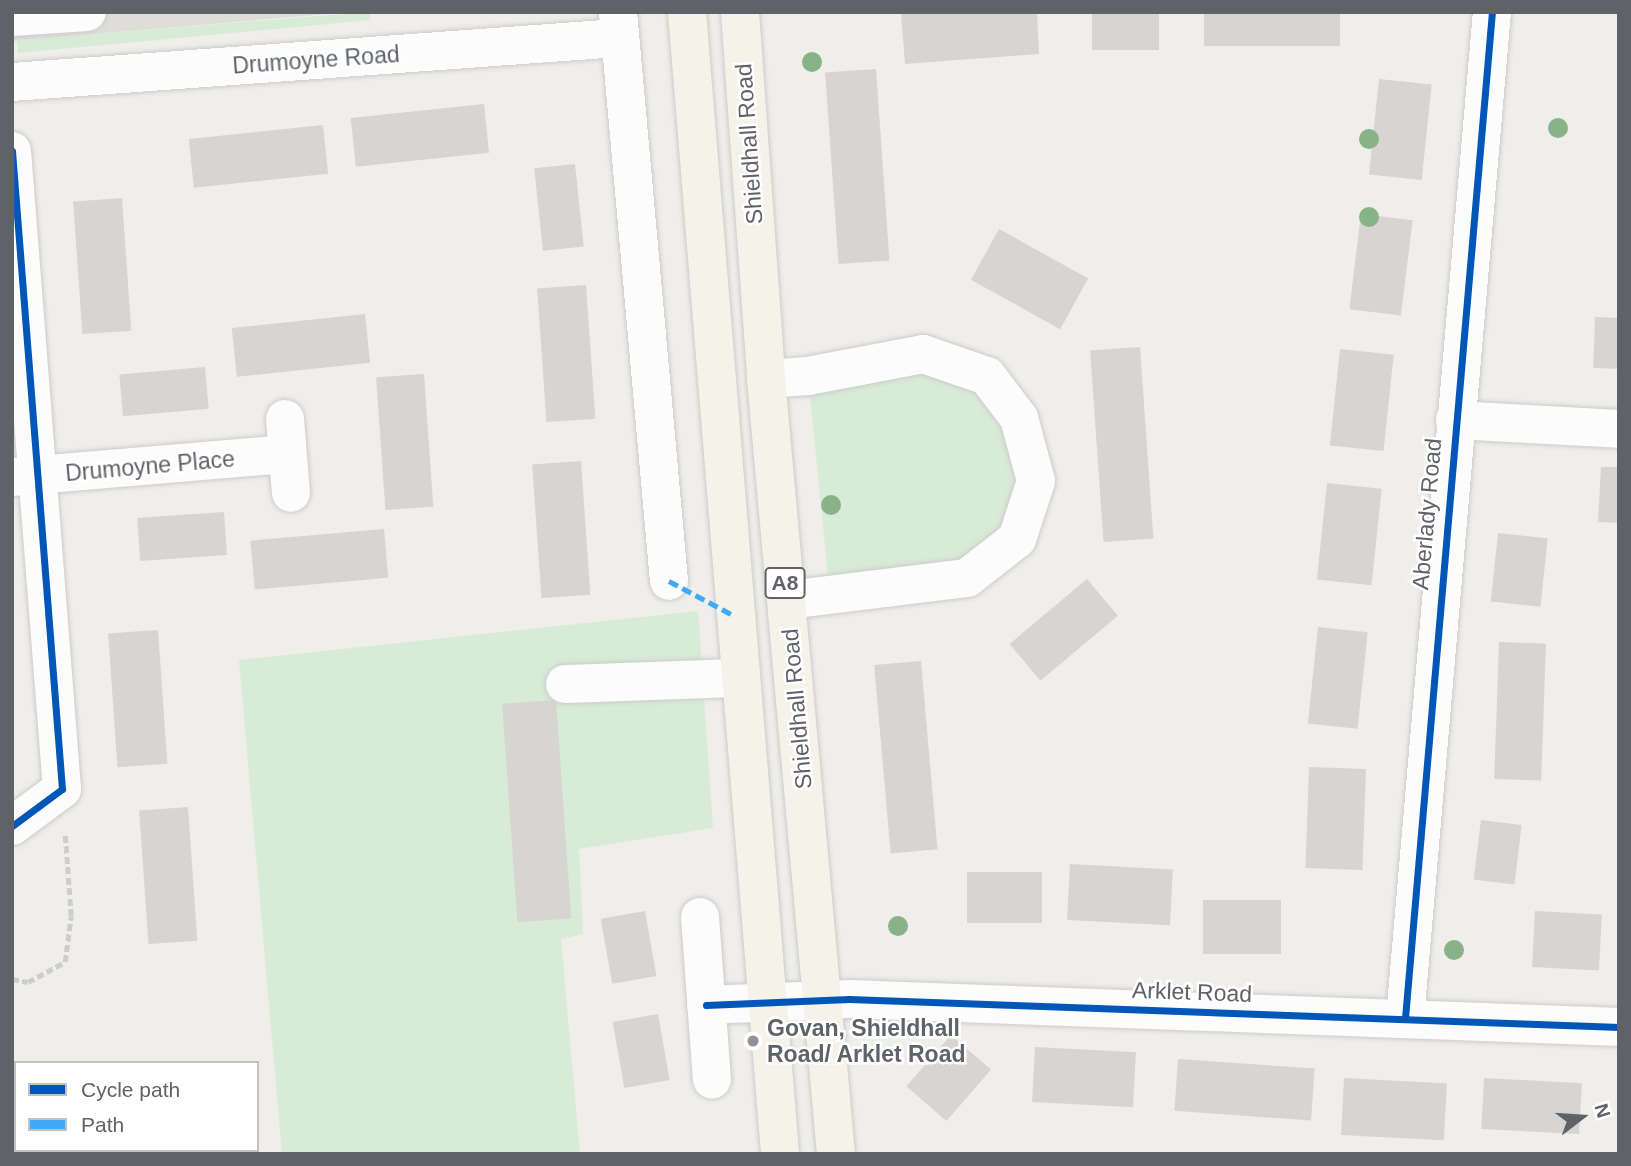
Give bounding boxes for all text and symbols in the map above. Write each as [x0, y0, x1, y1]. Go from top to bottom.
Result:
street label: Drumoyne Road [232, 40, 400, 80]
street label: Shieldhall Road [730, 63, 768, 225]
street label: Aberlady Road [1407, 437, 1447, 591]
street label: Drumoyne Place [64, 445, 236, 487]
road number: A8 [764, 566, 806, 600]
street label: Shieldhall Road [776, 628, 818, 790]
street label: Arklet Road [1131, 976, 1253, 1008]
place label: Govan, Shieldhall Road/ Arklet Road [767, 1014, 966, 1068]
marker: Govan, Shieldhall Road/ Arklet Road [745, 1033, 761, 1049]
legend [14, 1061, 259, 1152]
text: Cycle path [81, 1078, 180, 1101]
north arrow [1547, 1082, 1617, 1152]
text: N [1591, 1101, 1615, 1120]
text: Path [81, 1113, 124, 1136]

